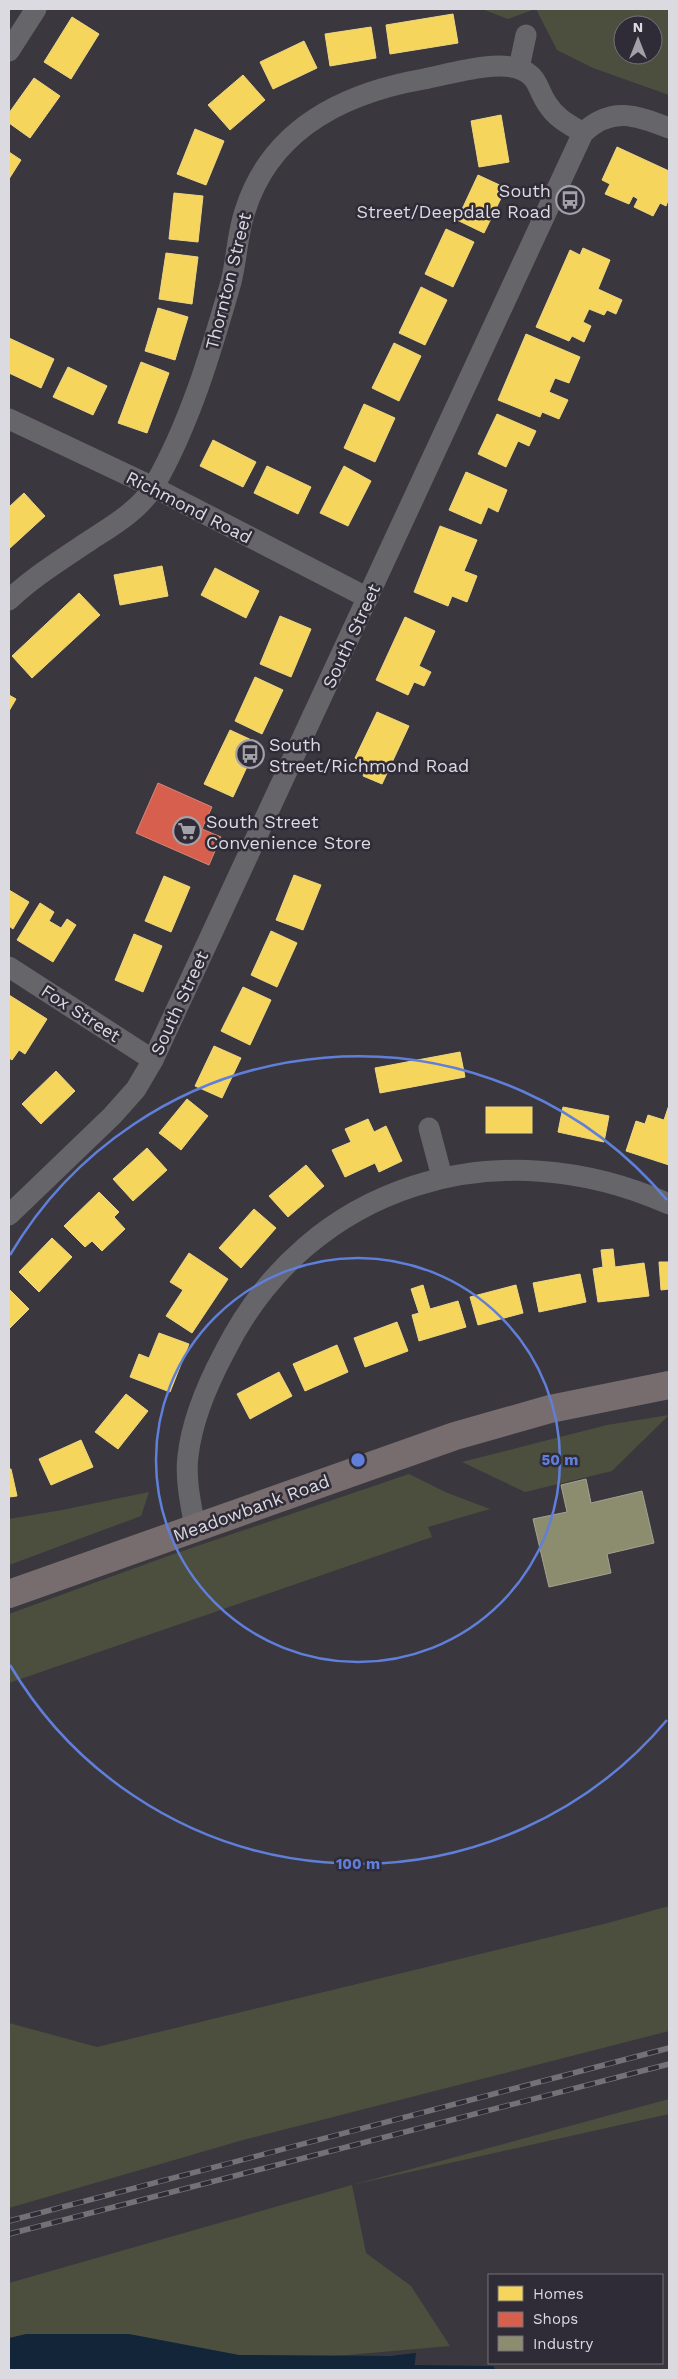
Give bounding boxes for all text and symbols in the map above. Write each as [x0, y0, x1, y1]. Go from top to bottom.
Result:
north arrow [613, 15, 663, 65]
text: N [633, 19, 643, 35]
place label: South Street/Deepdale Road [356, 180, 551, 222]
bus stop icon: South Street/Deepdale Road [555, 185, 585, 215]
street label: Thornton Street [201, 210, 255, 352]
street label: Richmond Road [123, 466, 255, 548]
street label: South Street [318, 580, 384, 691]
place label: South Street/Richmond Road [269, 734, 469, 776]
bus stop icon: South Street/Richmond Road [235, 739, 265, 769]
place label: South Street Convenience Store [206, 811, 371, 853]
supermarket icon: South Street Convenience Store [172, 816, 202, 846]
street label: South Street [146, 947, 212, 1058]
street label: Fox Street [38, 980, 125, 1047]
centre of rings [349, 1451, 367, 1469]
text: 50 m [542, 1451, 578, 1469]
street label: Meadowbank Road [170, 1470, 332, 1546]
text: 100 m [336, 1855, 380, 1873]
legend [488, 2274, 663, 2364]
text: Homes [533, 2285, 584, 2303]
text: Shops [533, 2310, 578, 2328]
text: Industry [533, 2335, 594, 2353]

